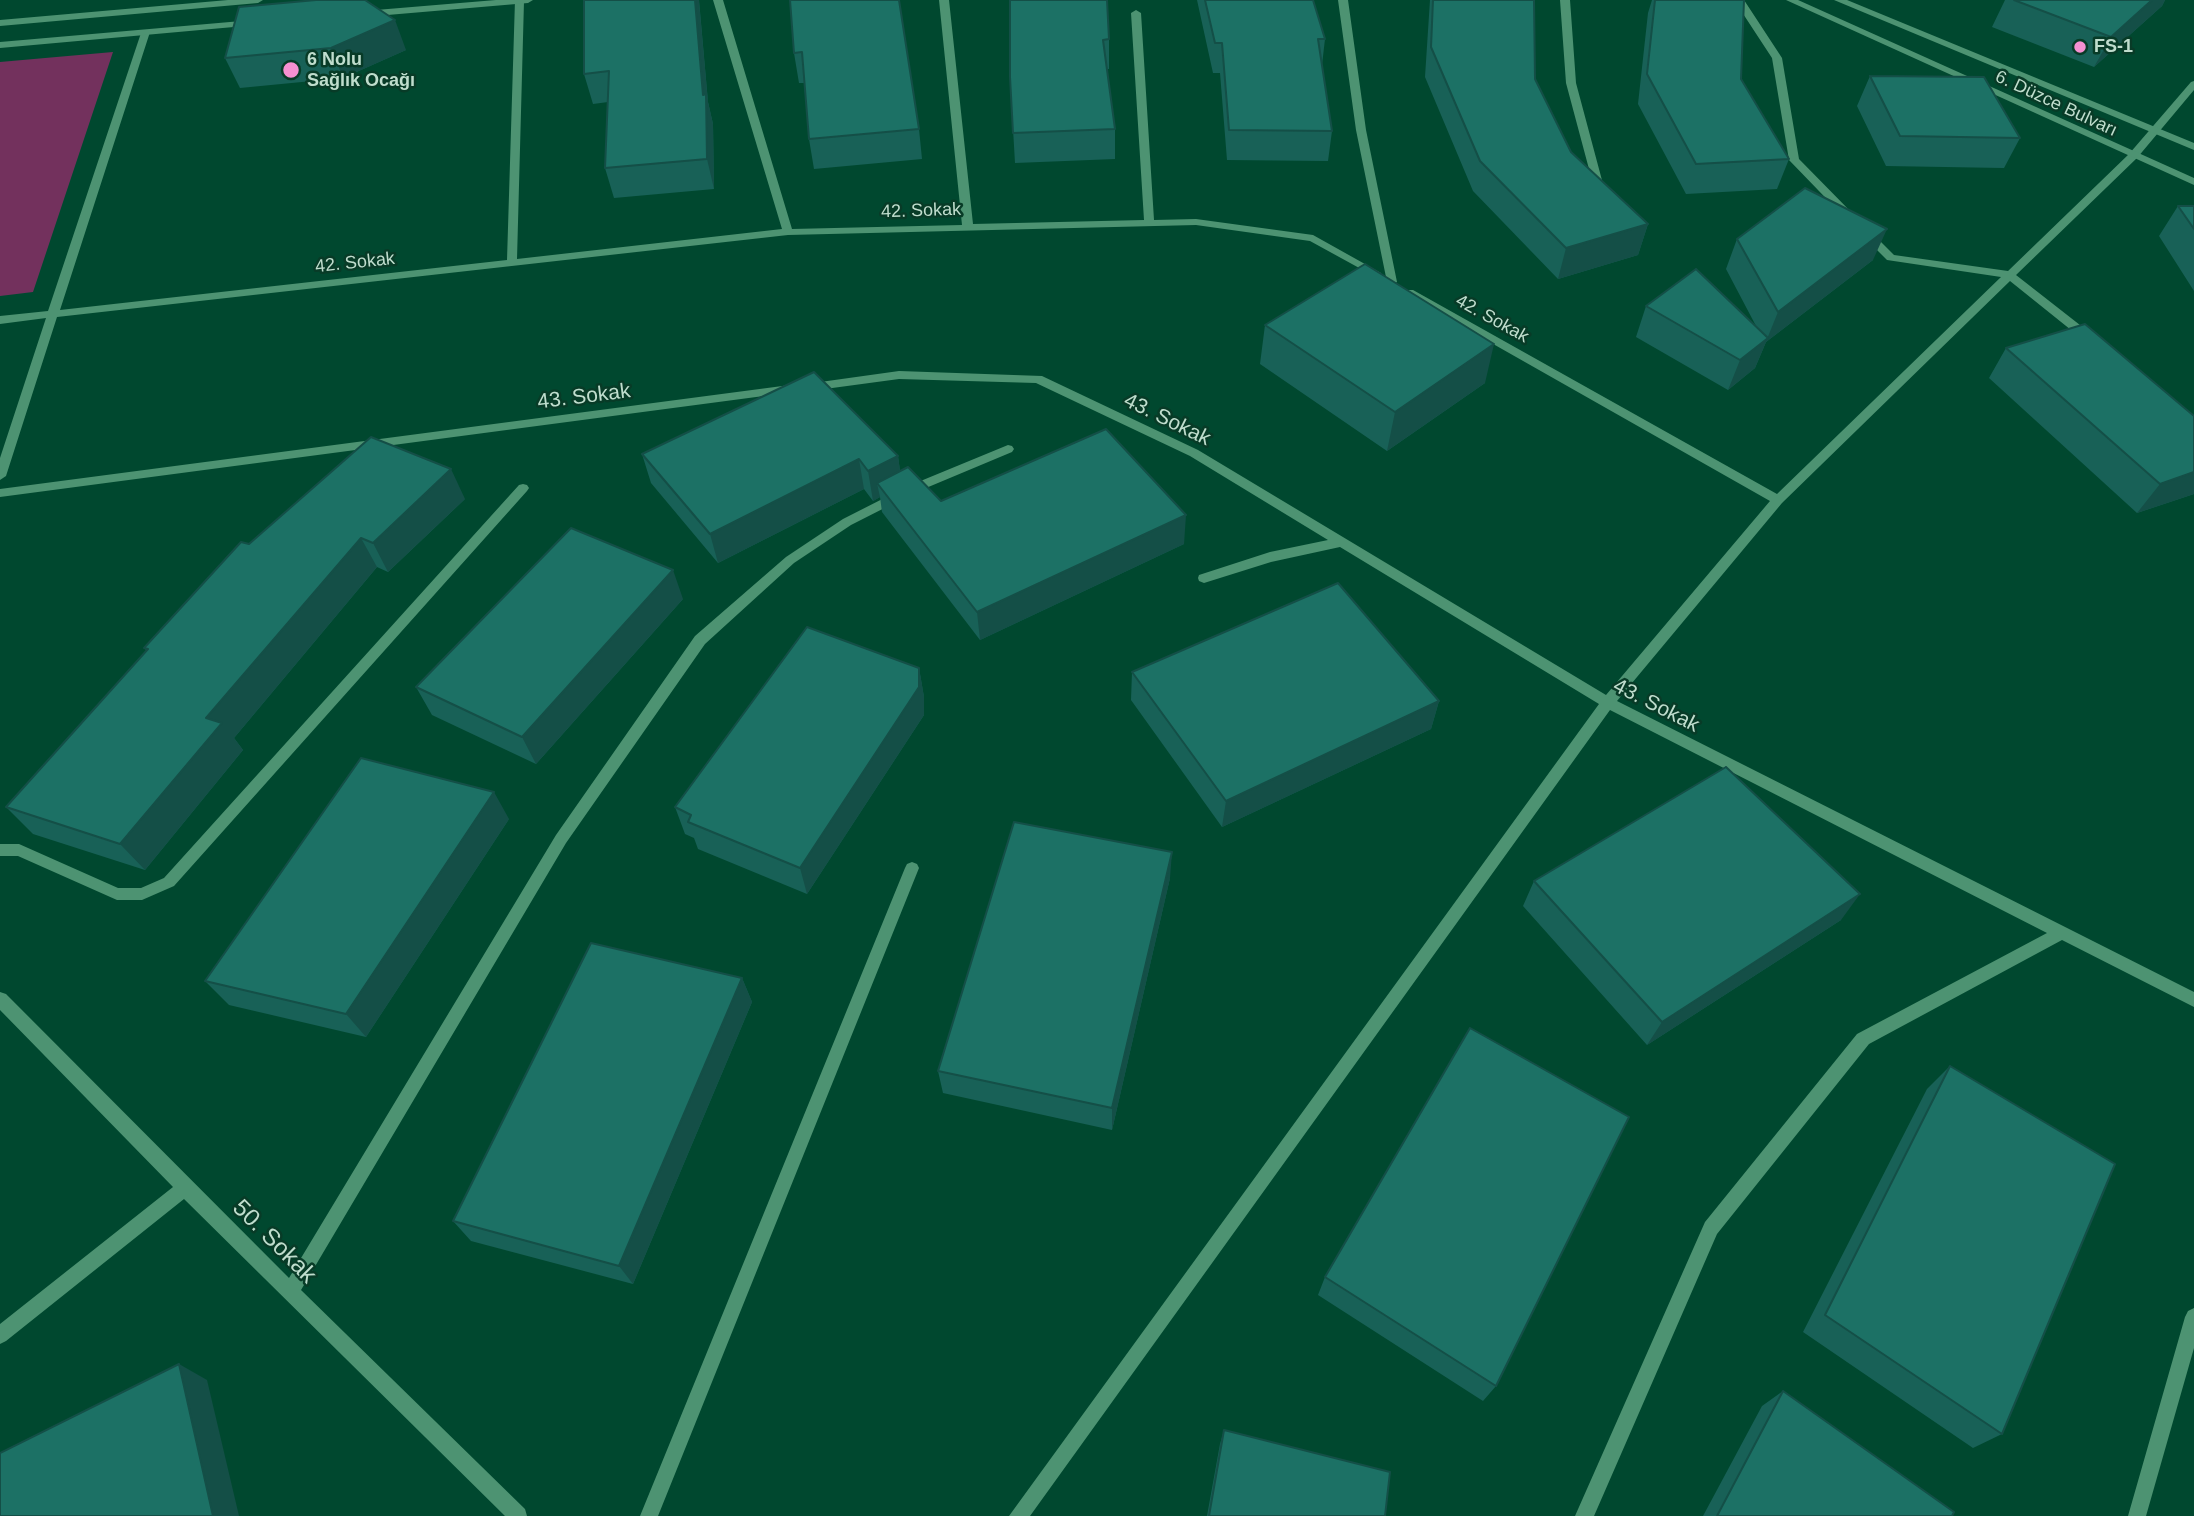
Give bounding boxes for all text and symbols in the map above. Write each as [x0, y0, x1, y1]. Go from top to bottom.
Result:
place label: FS-1 [2094, 36, 2133, 58]
marker: FS-1 [2072, 39, 2088, 55]
place label: 6 Nolu Sağlık Ocağı [307, 49, 415, 92]
marker: 6 Nolu Sağlık Ocağı [281, 60, 301, 80]
street label: 6. Düzce Bulvarı [1992, 66, 2120, 142]
street label: 42. Sokak [881, 199, 961, 223]
street label: 42. Sokak [314, 248, 396, 278]
street label: 42. Sokak [1452, 290, 1532, 348]
street label: 43. Sokak [536, 379, 632, 415]
street label: 43. Sokak [1120, 388, 1214, 452]
street label: 43. Sokak [1609, 674, 1703, 738]
street label: 50. Sokak [226, 1194, 322, 1290]

